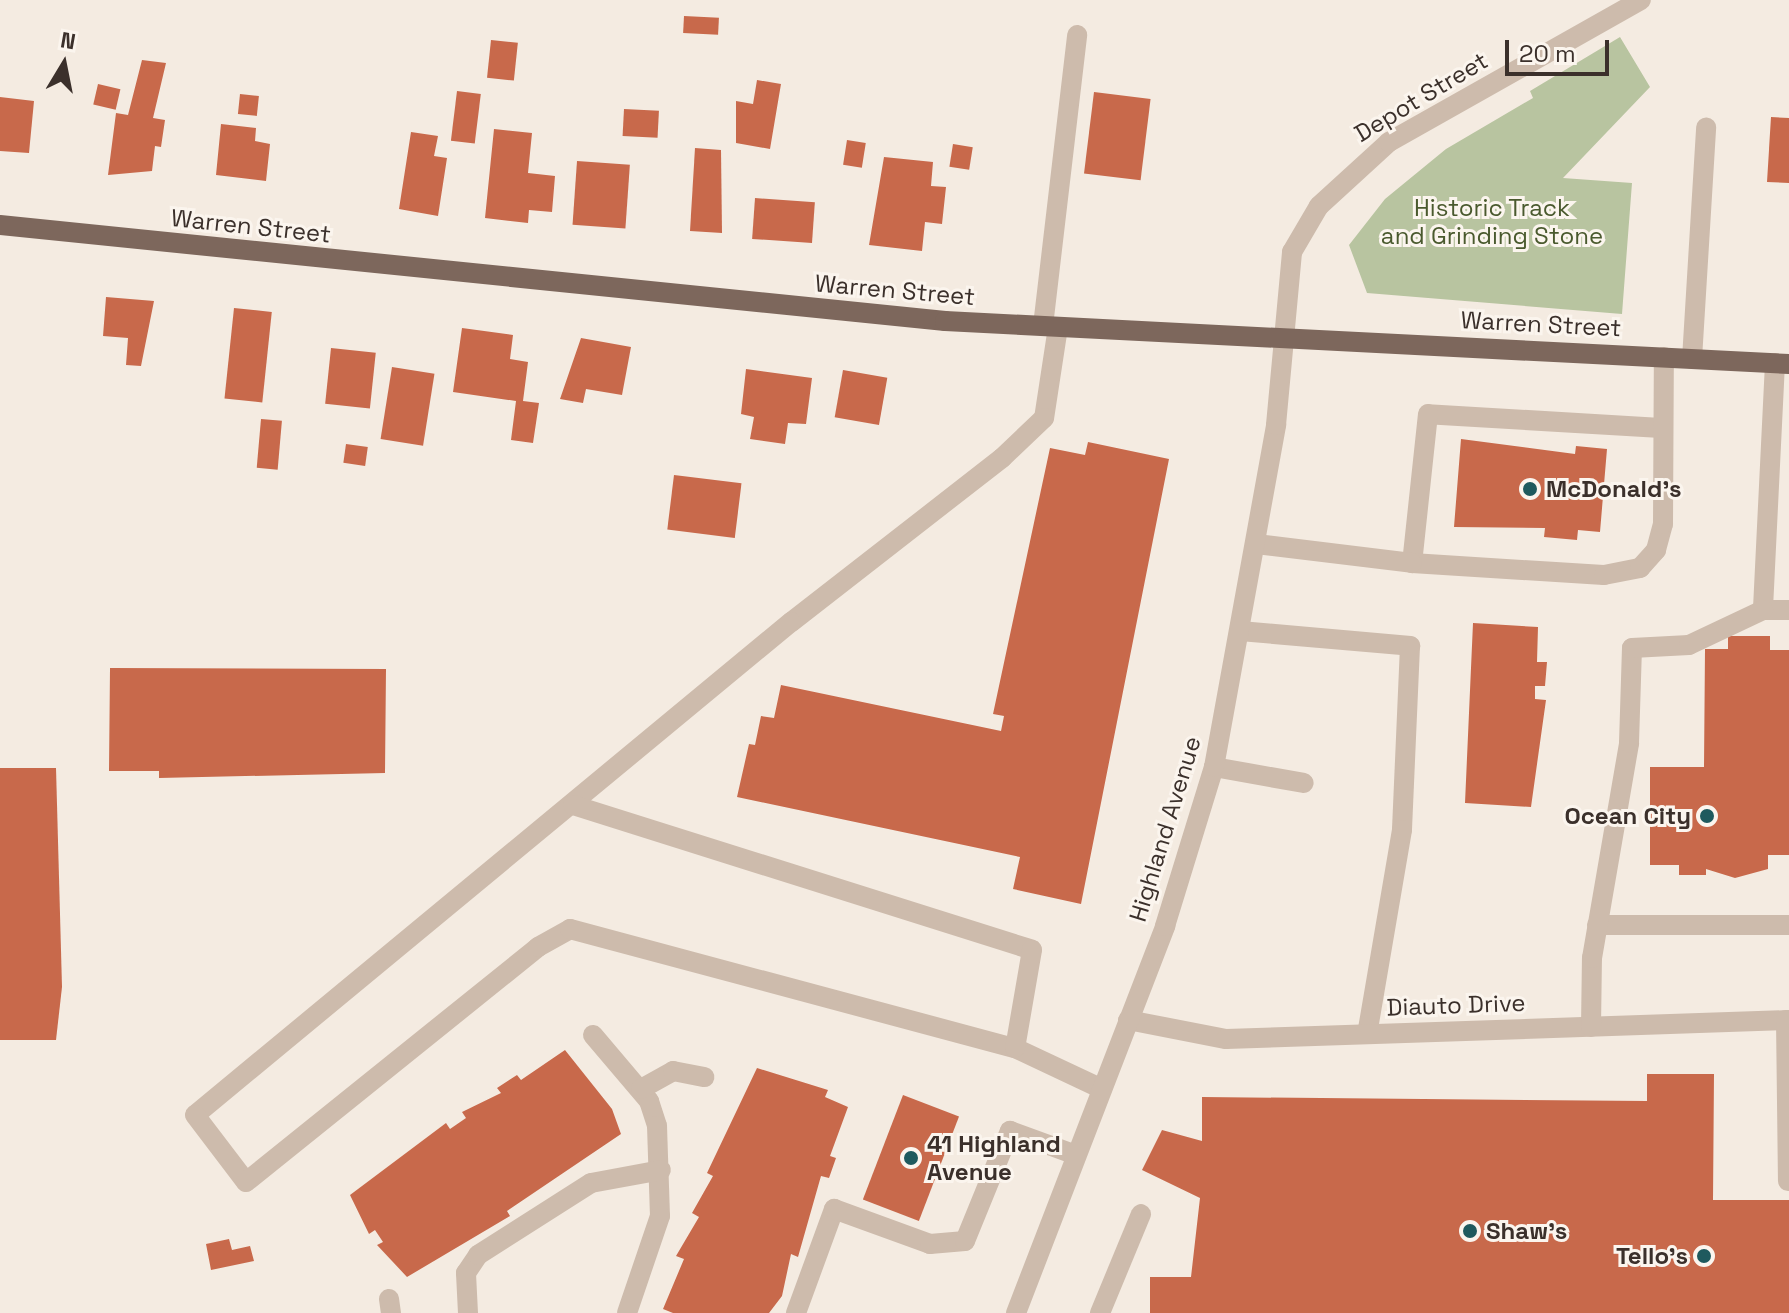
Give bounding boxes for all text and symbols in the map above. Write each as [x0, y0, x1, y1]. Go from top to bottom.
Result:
north arrow [24, 24, 104, 104]
scale bar [1509, 24, 1613, 74]
text: N [58, 25, 78, 55]
text: 20 m [1519, 38, 1576, 69]
street label: Depot Street [1349, 46, 1493, 148]
park label: Historic Track and Grinding Stone [1381, 194, 1603, 250]
street label: Warren Street [170, 203, 332, 249]
street label: Warren Street [814, 269, 976, 311]
street label: Warren Street [1460, 305, 1622, 343]
place label: McDonald's [1546, 475, 1682, 503]
marker: McDonald's [1521, 480, 1539, 498]
street label: Highland Avenue [1123, 733, 1207, 925]
place label: Ocean City [1565, 802, 1691, 830]
marker: Ocean City [1698, 807, 1716, 825]
street label: Diauto Drive [1386, 988, 1526, 1022]
place label: 41 Highland Avenue [927, 1130, 1061, 1186]
marker: 41 Highland Avenue [902, 1149, 920, 1167]
place label: Shaw's [1486, 1217, 1567, 1245]
marker: Shaw's [1461, 1222, 1479, 1240]
place label: Tello's [1616, 1242, 1688, 1270]
marker: Tello's [1695, 1247, 1713, 1265]

